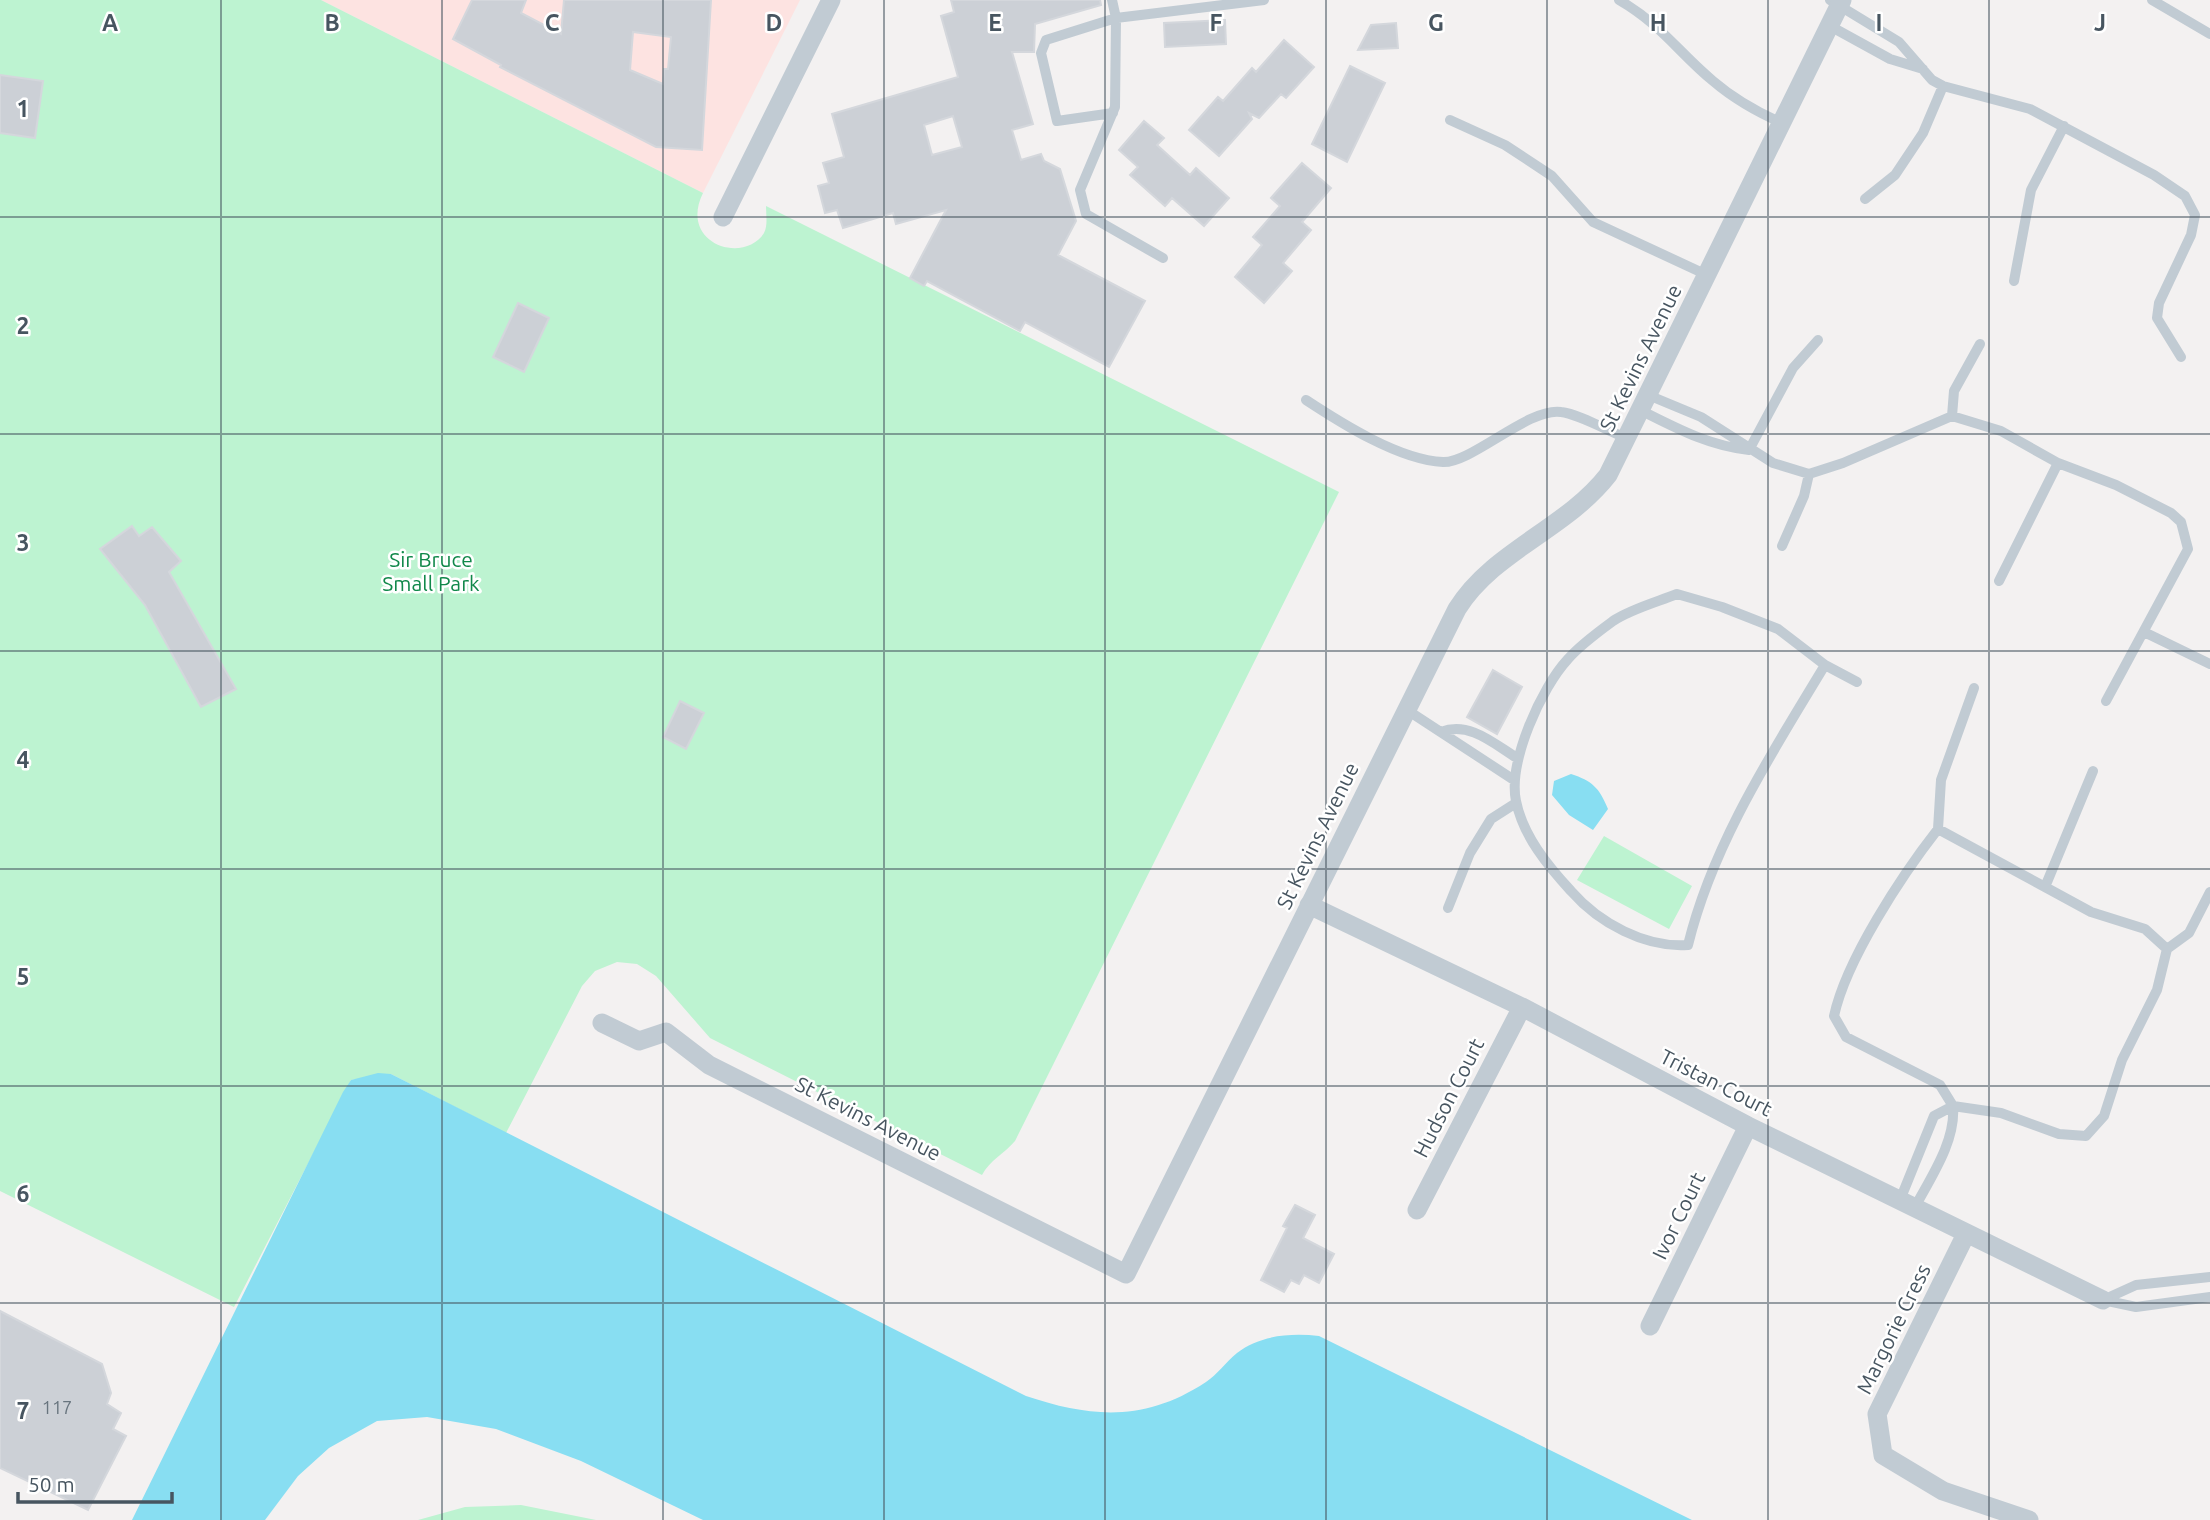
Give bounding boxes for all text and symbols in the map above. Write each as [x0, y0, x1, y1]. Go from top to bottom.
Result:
text: A [102, 10, 118, 35]
text: B [324, 10, 340, 35]
text: C [545, 10, 560, 35]
text: D [766, 10, 782, 35]
text: E [988, 10, 1002, 35]
text: F [1210, 10, 1223, 35]
text: G [1428, 10, 1444, 35]
text: H [1650, 10, 1666, 35]
text: I [1876, 10, 1882, 35]
text: J [2094, 10, 2106, 35]
text: 1 [17, 96, 29, 121]
street label: St Kevins Avenue [1594, 280, 1686, 435]
text: 2 [17, 313, 29, 338]
text: 3 [17, 530, 29, 555]
park label: Sir Bruce Small Park [382, 547, 480, 595]
text: 4 [17, 747, 30, 772]
street label: St Kevins Avenue [1271, 758, 1363, 913]
text: 5 [17, 964, 29, 989]
street label: Hudson Court [1408, 1034, 1488, 1161]
street label: Tristan Court [1657, 1044, 1776, 1121]
street label: St Kevins Avenue [792, 1071, 945, 1165]
street label: Ivor Court [1647, 1168, 1709, 1263]
text: 6 [17, 1181, 30, 1206]
street label: Margorie Cress [1851, 1260, 1935, 1397]
house number: 117 [42, 1397, 72, 1417]
text: 7 [17, 1398, 29, 1423]
scale bar [18, 1460, 172, 1504]
text: 50 m [28, 1472, 75, 1496]

